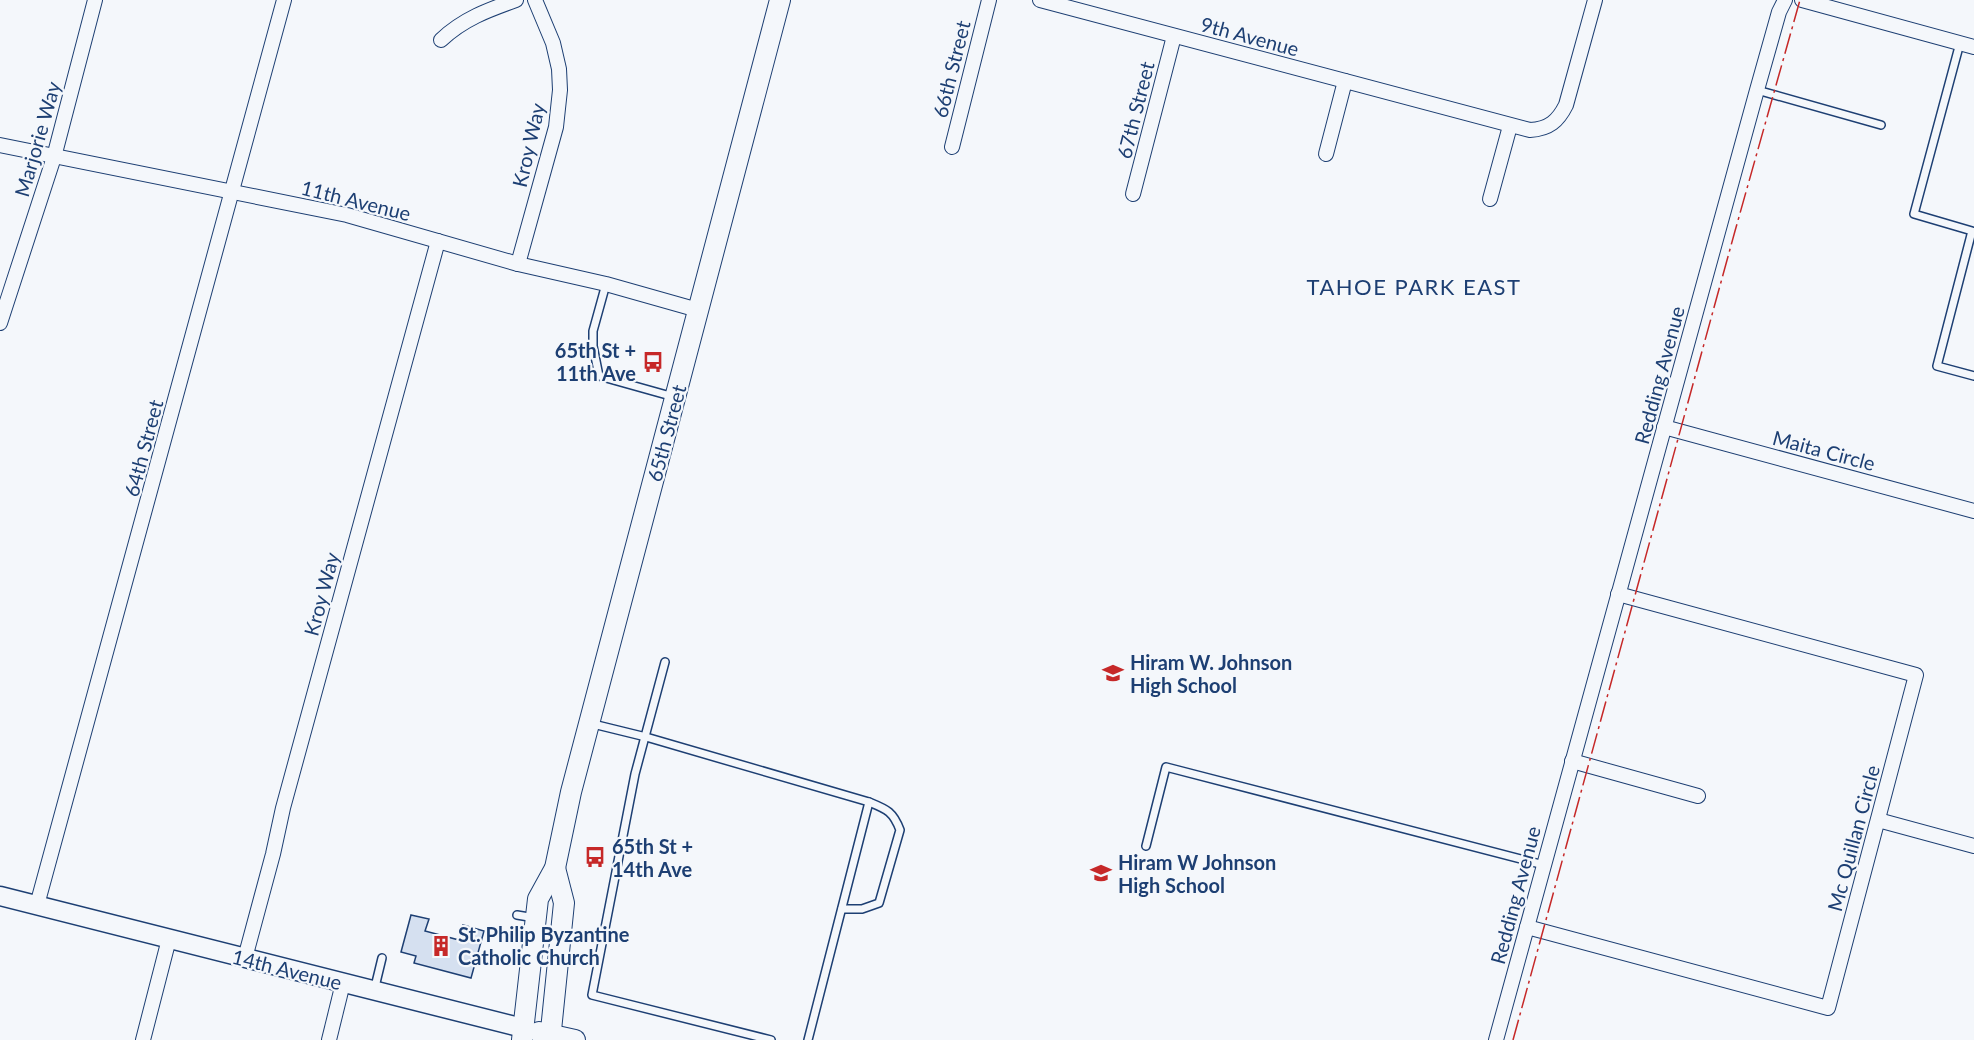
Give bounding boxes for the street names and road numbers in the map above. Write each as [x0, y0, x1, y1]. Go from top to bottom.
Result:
street label: 9th Avenue [1198, 11, 1302, 61]
street label: 66th Street [927, 18, 975, 120]
street label: 67th Street [1111, 59, 1159, 161]
street label: Marjorie Way [9, 78, 65, 199]
street label: Kroy Way [507, 100, 549, 189]
street label: 11th Avenue [299, 175, 413, 225]
street label: Redding Avenue [1629, 303, 1689, 447]
street label: 65th Street [642, 382, 690, 484]
street label: 64th Street [119, 397, 167, 499]
street label: Maita Circle [1770, 425, 1878, 475]
street label: Kroy Way [298, 549, 344, 638]
street label: Mc Quillan Circle [1822, 762, 1884, 914]
street label: Redding Avenue [1485, 823, 1545, 967]
street label: 14th Avenue [230, 944, 344, 994]

